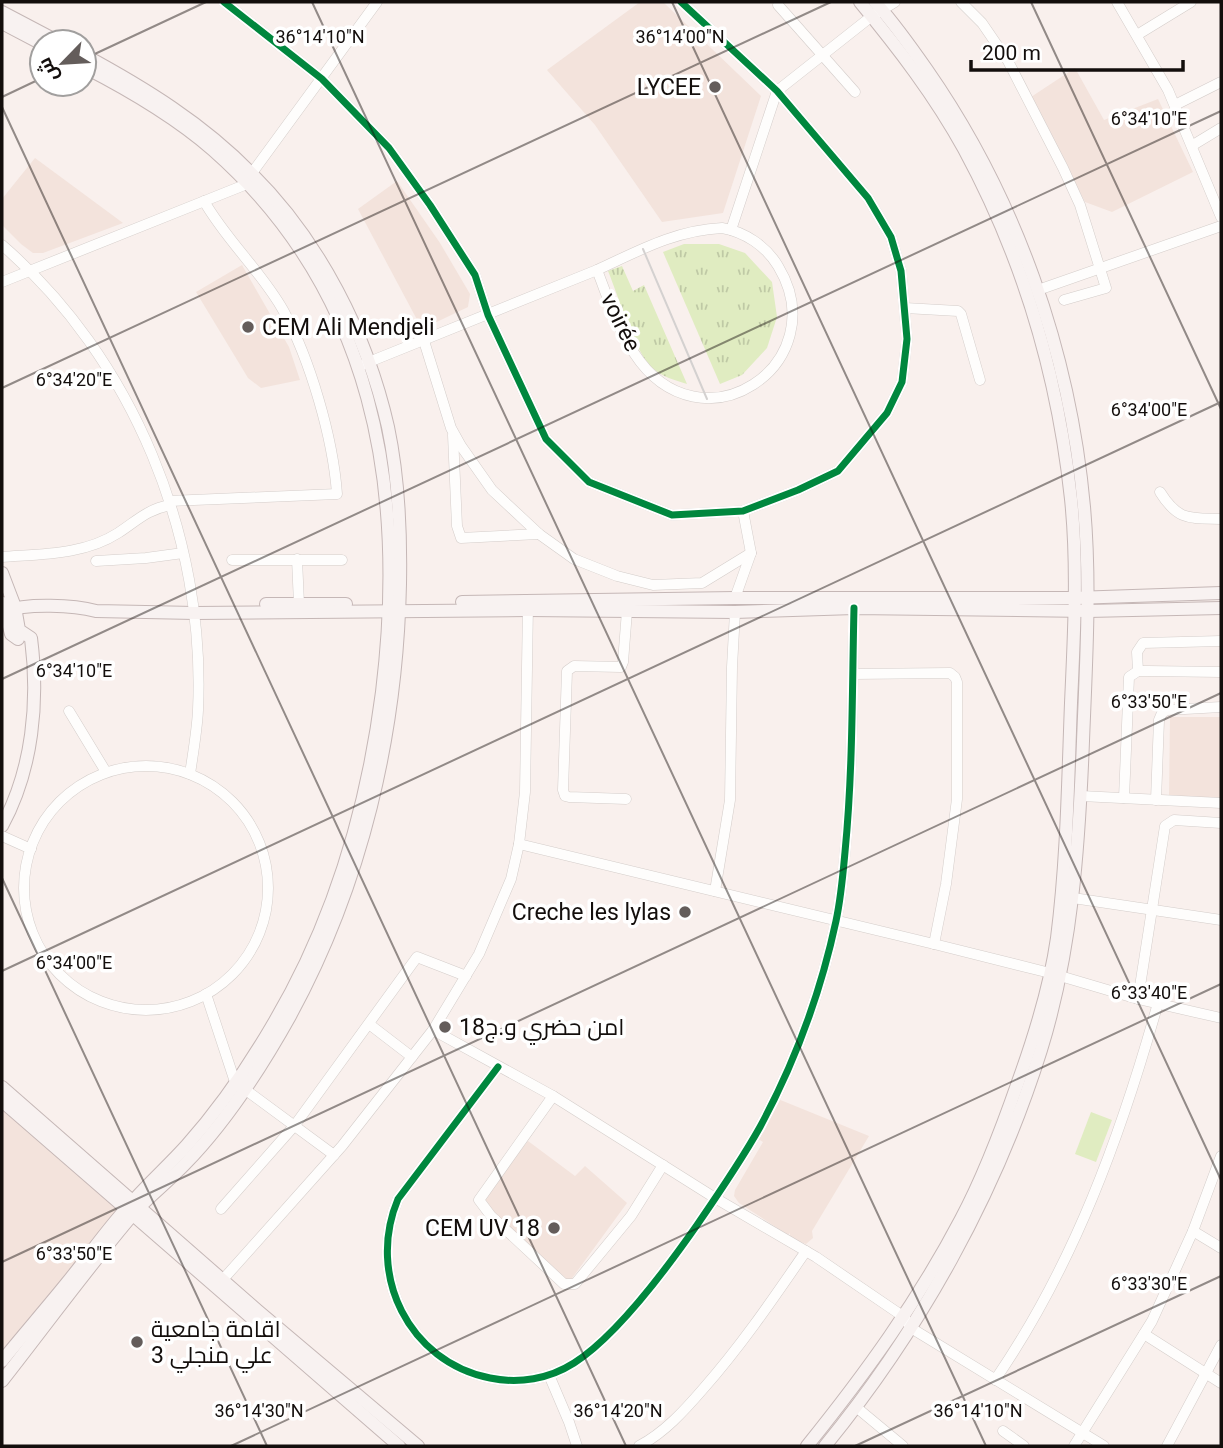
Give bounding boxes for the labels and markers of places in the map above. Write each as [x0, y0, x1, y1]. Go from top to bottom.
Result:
place label: LYCEE [637, 74, 701, 101]
marker: LYCEE [707, 79, 723, 95]
place label: CEM Ali Mendjeli [262, 314, 435, 341]
marker: CEM Ali Mendjeli [240, 319, 256, 335]
place label: Creche les lylas [512, 899, 671, 926]
marker: Creche les lylas [677, 904, 693, 920]
place label: امن حضري و.ج18 [459, 1014, 624, 1045]
marker: امن حضري و.ج18 [437, 1019, 453, 1035]
place label: CEM UV 18 [425, 1215, 540, 1242]
marker: CEM UV 18 [546, 1220, 562, 1236]
place label: اقامة جامعية علي منجلي 3 [151, 1316, 281, 1373]
marker: اقامة جامعية علي منجلي 3 [129, 1334, 145, 1350]

